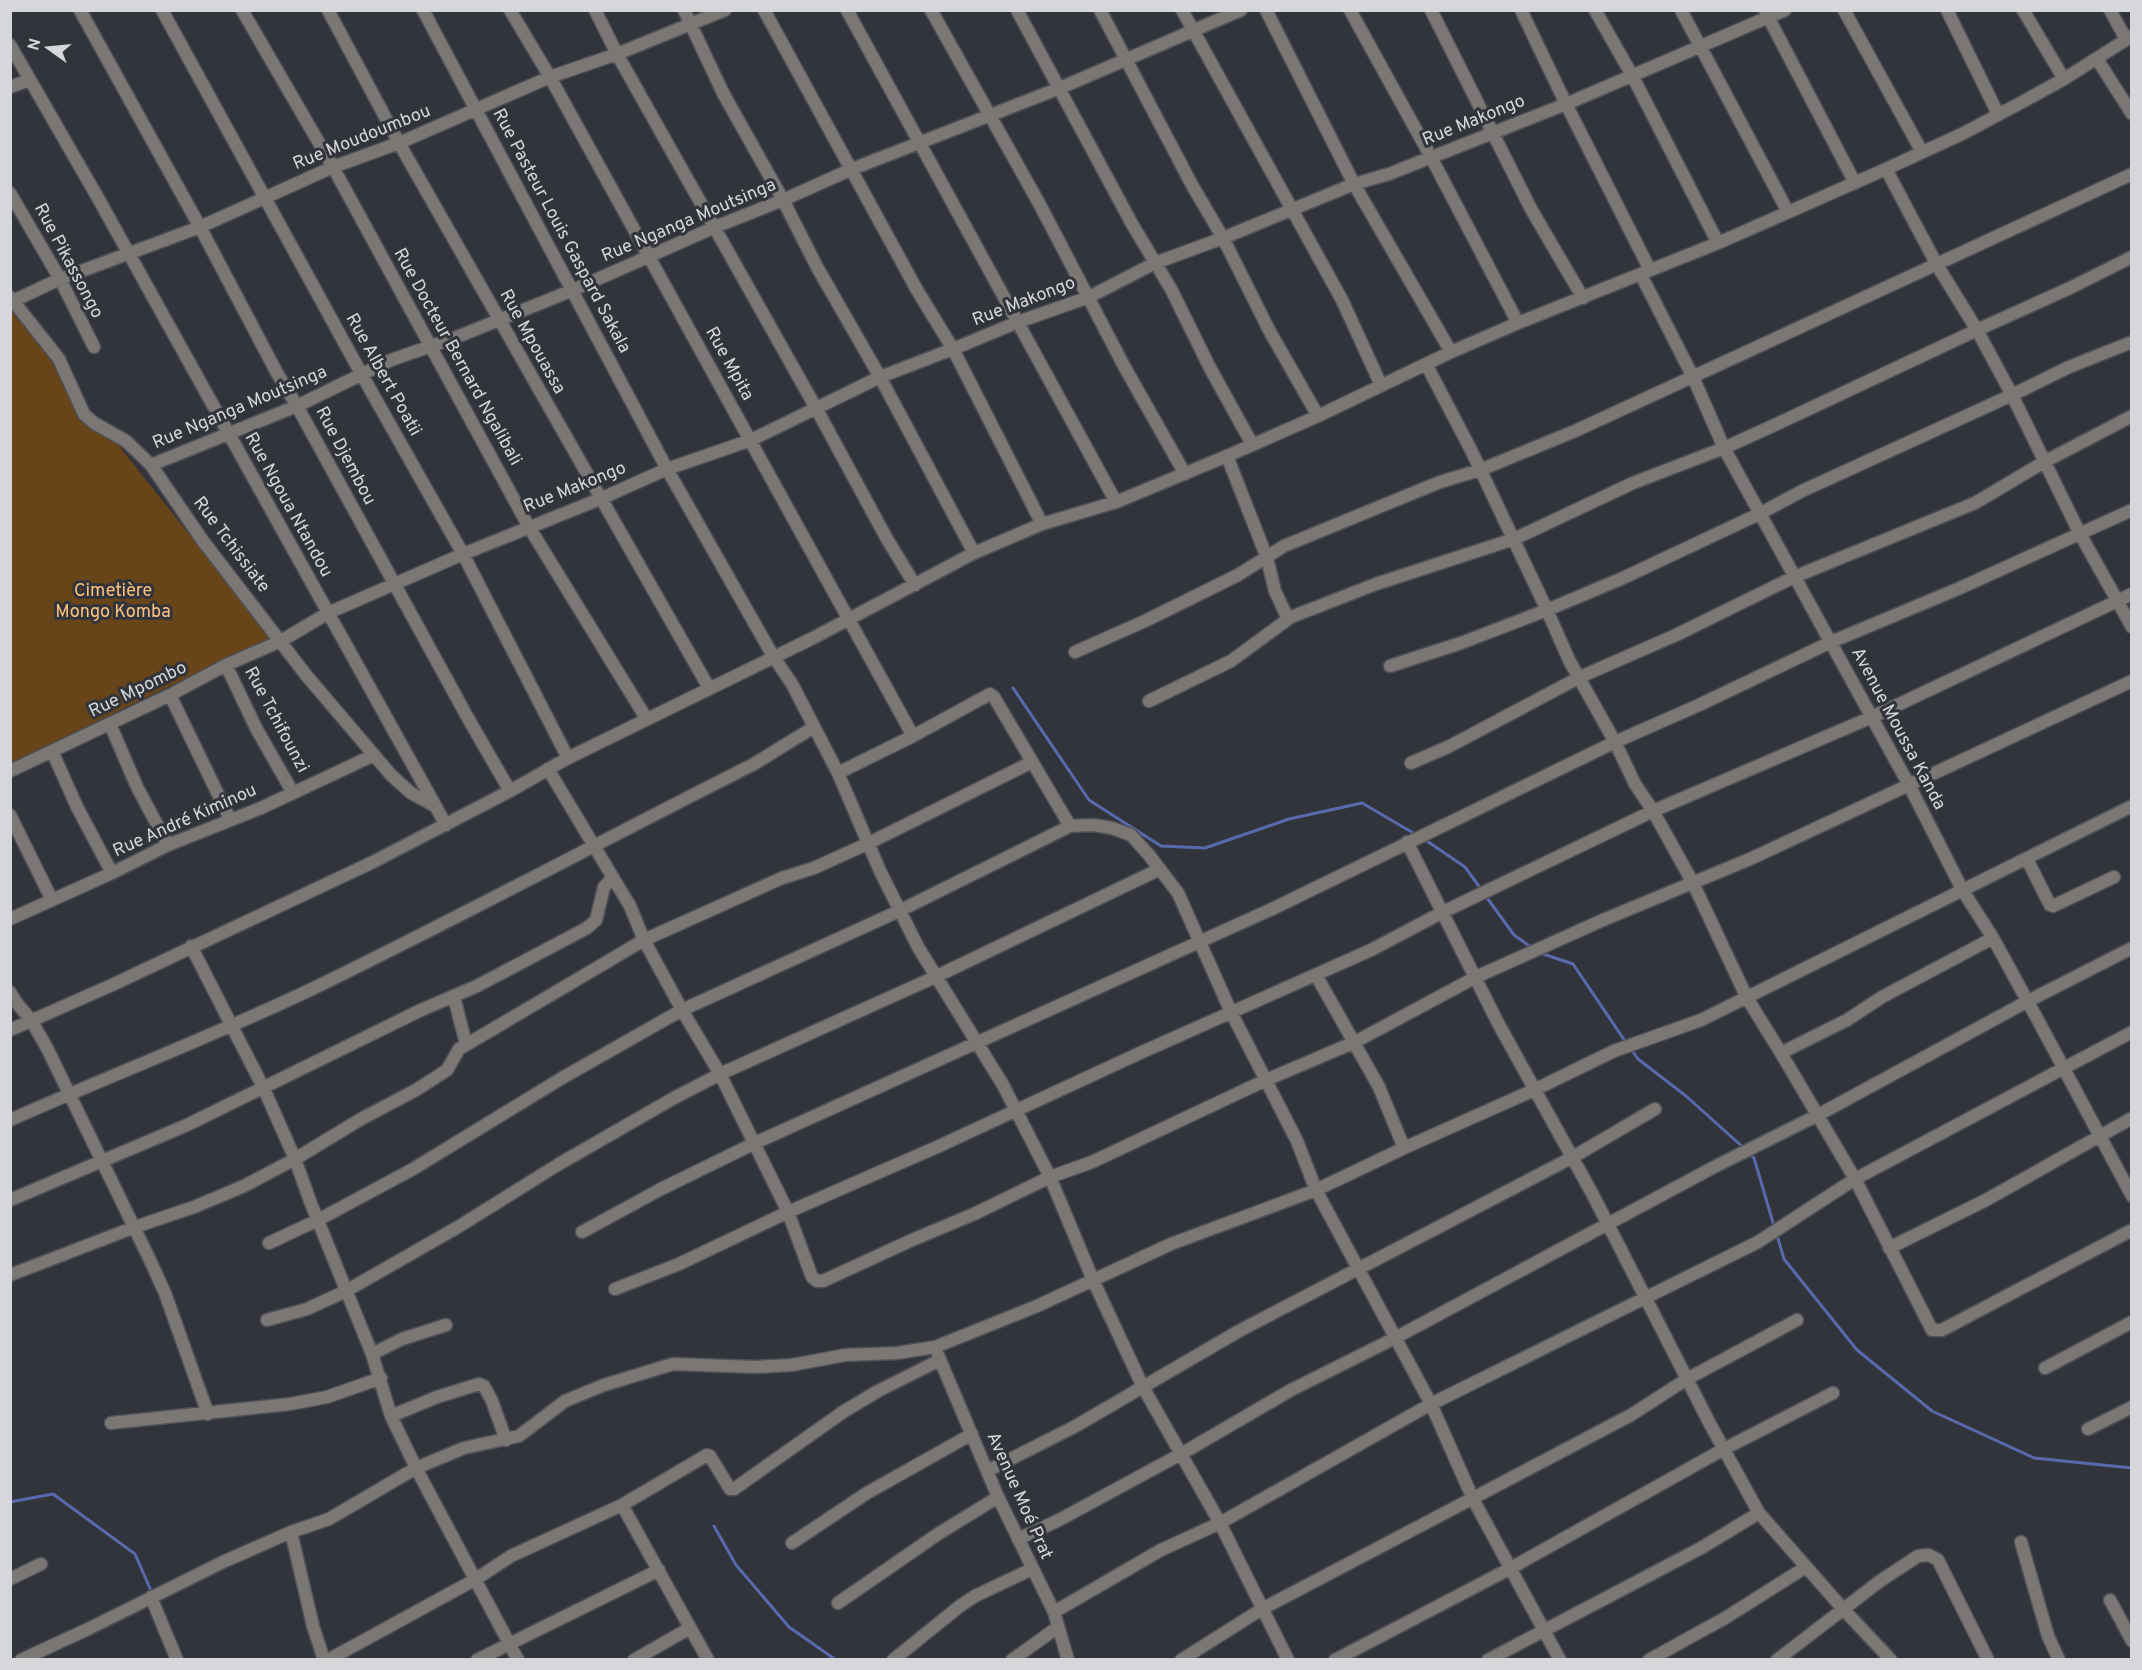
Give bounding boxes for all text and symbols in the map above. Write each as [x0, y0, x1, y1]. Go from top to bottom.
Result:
north arrow [18, 18, 78, 78]
text: N [24, 36, 47, 53]
street label: Rue Makongo [1419, 90, 1529, 152]
street label: Rue Moudoumbou [290, 100, 434, 176]
street label: Rue Pasteur Louis Gaspard Sakala [487, 105, 635, 357]
street label: Rue Nganga Moutsinga [598, 174, 780, 268]
street label: Rue Pikassongo [28, 199, 108, 323]
street label: Rue Docteur Bernard Ngalibali [388, 244, 526, 470]
street label: Rue Makongo [969, 272, 1079, 332]
street label: Rue Mpouassa [494, 285, 570, 399]
street label: Rue Albert Poatii [340, 310, 426, 440]
street label: Rue Mpita [699, 323, 759, 405]
street label: Rue Nganga Moutsinga [149, 361, 331, 455]
street label: Rue Djembou [309, 403, 381, 509]
street label: Rue Ngoua Ntandou [239, 428, 337, 582]
street label: Rue Makongo [520, 457, 630, 519]
street label: Rue Tchissiate [187, 492, 275, 598]
park label: Cimetière Mongo Komba [55, 580, 171, 624]
street label: Avenue Moussa Kanda [1845, 644, 1951, 814]
street label: Rue Mpombo [85, 656, 191, 724]
street label: Rue Tchifounzi [238, 663, 314, 777]
street label: Rue André Kiminou [110, 779, 260, 863]
street label: Avenue Moé Prat [981, 1429, 1057, 1563]

